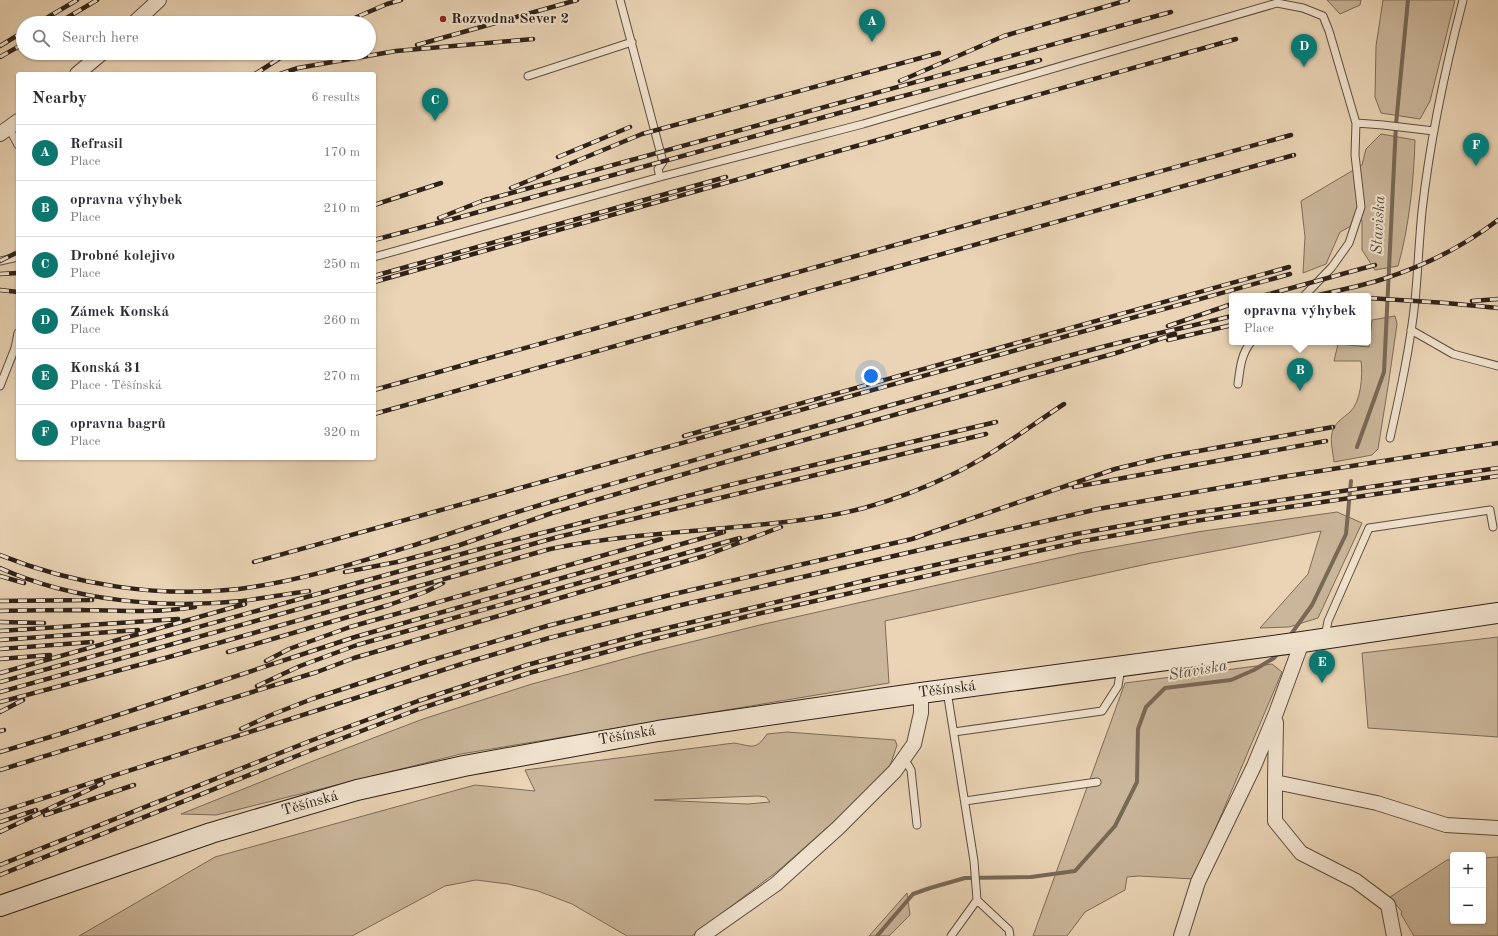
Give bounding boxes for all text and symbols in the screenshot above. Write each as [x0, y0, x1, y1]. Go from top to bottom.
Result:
pin: A [859, 9, 885, 42]
place label: Rozvodna Sever 2 [451, 12, 569, 27]
marker: Rozvodna Sever 2 [438, 14, 448, 24]
search box [16, 16, 376, 60]
icon: search [30, 27, 52, 49]
text: Search here [62, 31, 139, 46]
pin: D [1291, 34, 1317, 67]
pin: C [422, 88, 448, 121]
text: Nearby [32, 90, 87, 107]
text: 6 results [311, 91, 360, 104]
pin: F [1463, 133, 1489, 166]
text: Refrasil [70, 137, 123, 152]
text: A [40, 146, 50, 159]
text: 170 m [323, 146, 360, 159]
text: Place [70, 155, 100, 168]
text: opravna výhybek [70, 193, 183, 208]
water label: Staviska [1369, 195, 1389, 255]
text: B [40, 202, 50, 215]
text: 210 m [323, 202, 360, 215]
text: Place [70, 211, 100, 224]
text: Drobné kolejivo [70, 249, 175, 264]
text: C [41, 258, 49, 271]
text: 250 m [323, 258, 360, 271]
text: Place [70, 267, 100, 280]
popup [1229, 293, 1371, 345]
text: opravna výhybek [1244, 304, 1356, 319]
text: Zámek Konská [70, 305, 169, 320]
text: D [40, 314, 50, 327]
text: 260 m [323, 314, 360, 327]
text: Place [1244, 322, 1274, 335]
text: Place [70, 323, 100, 336]
pin: B [1287, 358, 1313, 391]
text: Konská 31 [70, 361, 142, 376]
your location [861, 366, 881, 386]
text: E [41, 370, 49, 383]
text: 270 m [323, 370, 360, 383]
text: Place · Těšínská [70, 379, 162, 392]
text: opravna bagrů [70, 417, 166, 432]
text: F [41, 426, 49, 439]
text: 320 m [323, 426, 360, 439]
text: Place [70, 435, 100, 448]
pin: E [1309, 650, 1335, 683]
water label: Staviska [1167, 658, 1229, 684]
street label: Těšínská [917, 679, 977, 701]
street label: Těšínská [597, 723, 657, 748]
street label: Těšínská [280, 789, 341, 819]
map controls [1450, 852, 1486, 924]
button: + [1450, 852, 1486, 888]
button: − [1450, 888, 1486, 924]

